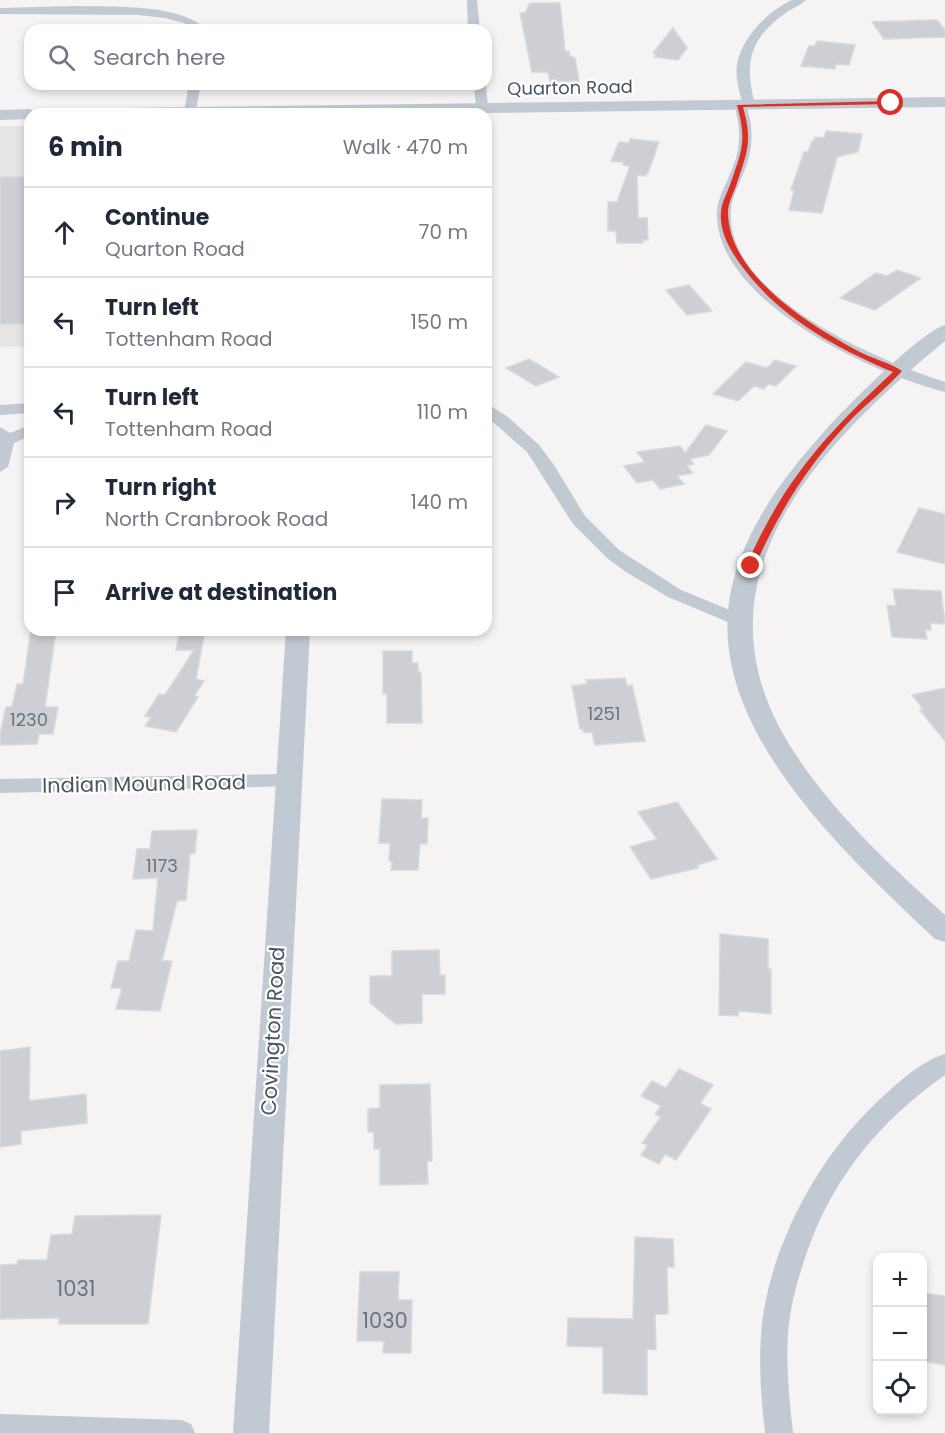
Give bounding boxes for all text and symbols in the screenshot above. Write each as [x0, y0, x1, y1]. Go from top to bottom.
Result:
search box [24, 24, 492, 90]
icon: search [45, 41, 78, 74]
text: Search here [93, 42, 226, 73]
street label: Quarton Road [507, 74, 633, 101]
route start [877, 89, 903, 115]
text: 6 min [48, 129, 123, 165]
text: Walk · 470 m [343, 133, 468, 161]
text: Continue [105, 202, 209, 233]
icon: ahead [48, 216, 81, 249]
text: 70 m [419, 218, 468, 246]
text: Quarton Road [105, 235, 245, 263]
text: Turn left [105, 292, 199, 323]
icon: left [48, 306, 81, 339]
text: 150 m [411, 308, 468, 336]
text: Tottenham Road [105, 325, 273, 353]
text: Turn left [105, 382, 199, 413]
icon: left [48, 396, 81, 429]
text: 110 m [417, 398, 468, 426]
text: Tottenham Road [105, 415, 273, 443]
text: Turn right [105, 472, 216, 503]
icon: right [48, 486, 81, 519]
text: 140 m [411, 488, 468, 516]
text: North Cranbrook Road [105, 505, 328, 533]
route end [737, 552, 763, 578]
icon: arrive [48, 576, 81, 609]
text: Arrive at destination [105, 577, 337, 608]
house number: 1251 [587, 701, 621, 726]
house number: 1230 [10, 707, 48, 732]
street label: Indian Mound Road [42, 767, 246, 800]
house number: 1173 [146, 853, 178, 878]
street label: Covington Road [254, 946, 291, 1116]
map controls [873, 1253, 927, 1415]
button: + [873, 1253, 927, 1307]
house number: 1031 [57, 1274, 96, 1303]
house number: 1030 [362, 1306, 408, 1335]
button: − [873, 1307, 927, 1361]
button: locate [873, 1361, 927, 1415]

